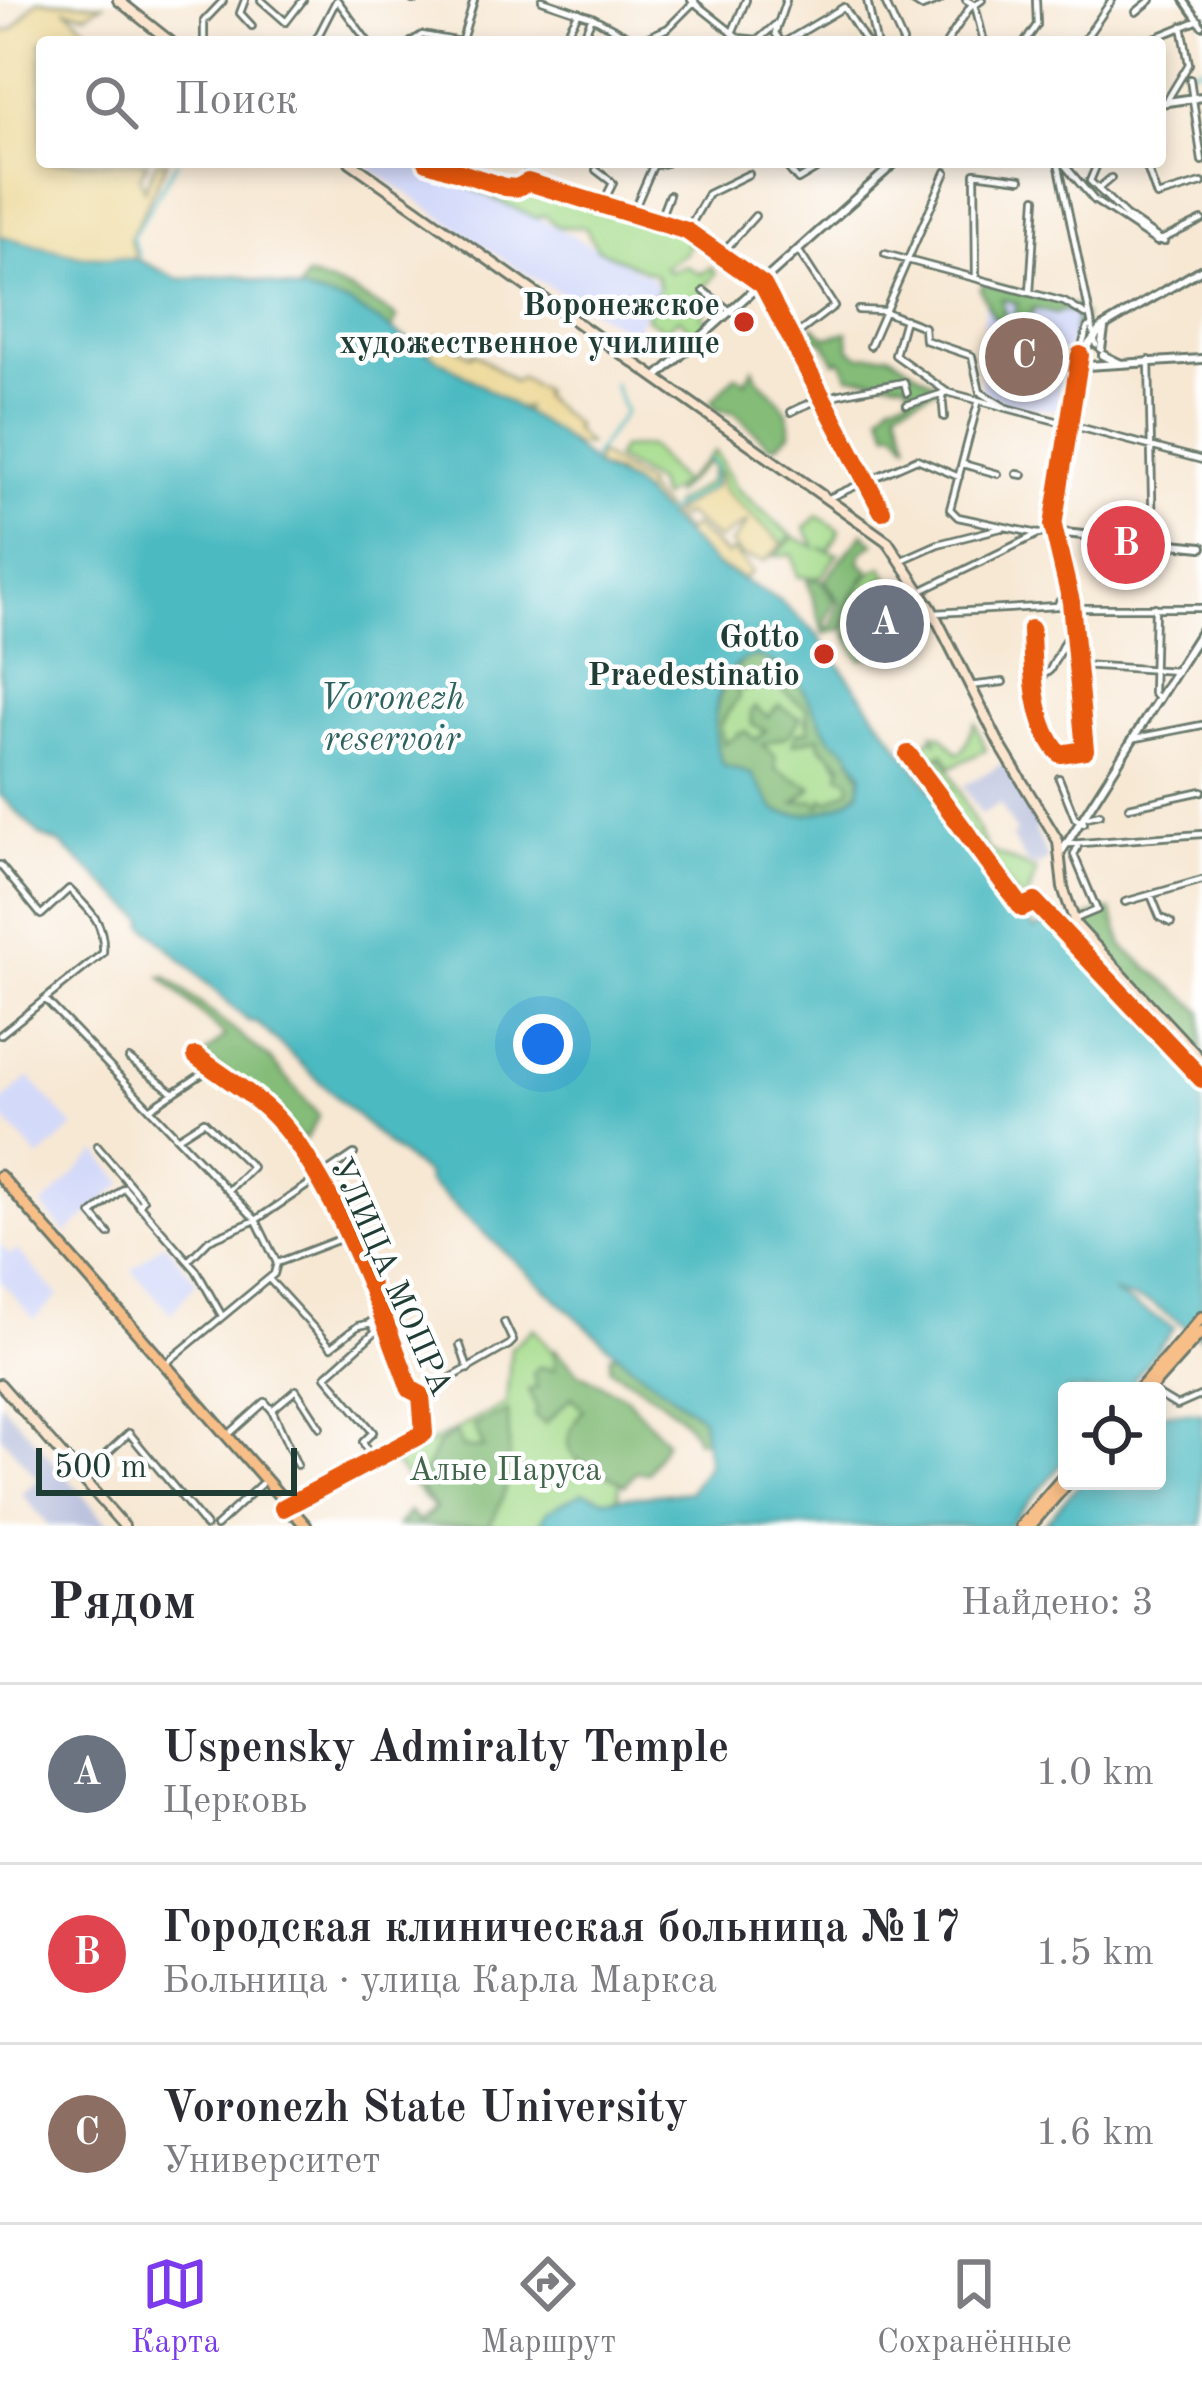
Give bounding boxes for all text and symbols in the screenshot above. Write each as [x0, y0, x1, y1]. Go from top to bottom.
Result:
search box [36, 36, 1166, 168]
icon: search [78, 69, 144, 135]
text: Поиск [174, 79, 298, 124]
place label: Воронежское художественное училище [340, 290, 720, 361]
marker: Воронежское художественное училище [731, 309, 757, 335]
pin: C [985, 312, 1063, 402]
pin: B [1087, 500, 1165, 590]
pin: A [846, 579, 924, 669]
place label: Gotto Praedestinatio [587, 622, 800, 693]
marker: Gotto Praedestinatio [811, 641, 837, 667]
water label: Voronezh reservoir [319, 682, 465, 759]
your location [513, 1014, 573, 1074]
street label: УЛИЦА МОПРА [323, 1154, 457, 1401]
map controls [1058, 1382, 1166, 1490]
button: locate [1058, 1382, 1166, 1490]
scale bar [36, 1442, 297, 1495]
text: 500 m [54, 1452, 147, 1485]
park label: Алые Паруса [408, 1455, 602, 1488]
text: Рядом [48, 1579, 196, 1630]
text: Найдено: 3 [961, 1584, 1154, 1623]
text: Uspensky Admiralty Temple [162, 1727, 729, 1772]
text: A [72, 1754, 102, 1793]
text: 1.0 km [1036, 1754, 1154, 1793]
text: Церковь [162, 1782, 307, 1821]
text: Городская клиническая больница №17 [162, 1907, 961, 1952]
text: B [73, 1934, 101, 1973]
text: 1.5 km [1036, 1934, 1154, 1973]
text: Больница · улица Карла Маркса [162, 1962, 717, 2001]
text: Voronezh State University [162, 2087, 688, 2132]
text: C [74, 2114, 100, 2153]
text: 1.6 km [1036, 2114, 1154, 2153]
text: Университет [162, 2142, 381, 2181]
tab: Карта [130, 2251, 220, 2364]
tab: Маршрут [481, 2251, 616, 2364]
tab: Сохранённые [877, 2251, 1072, 2364]

